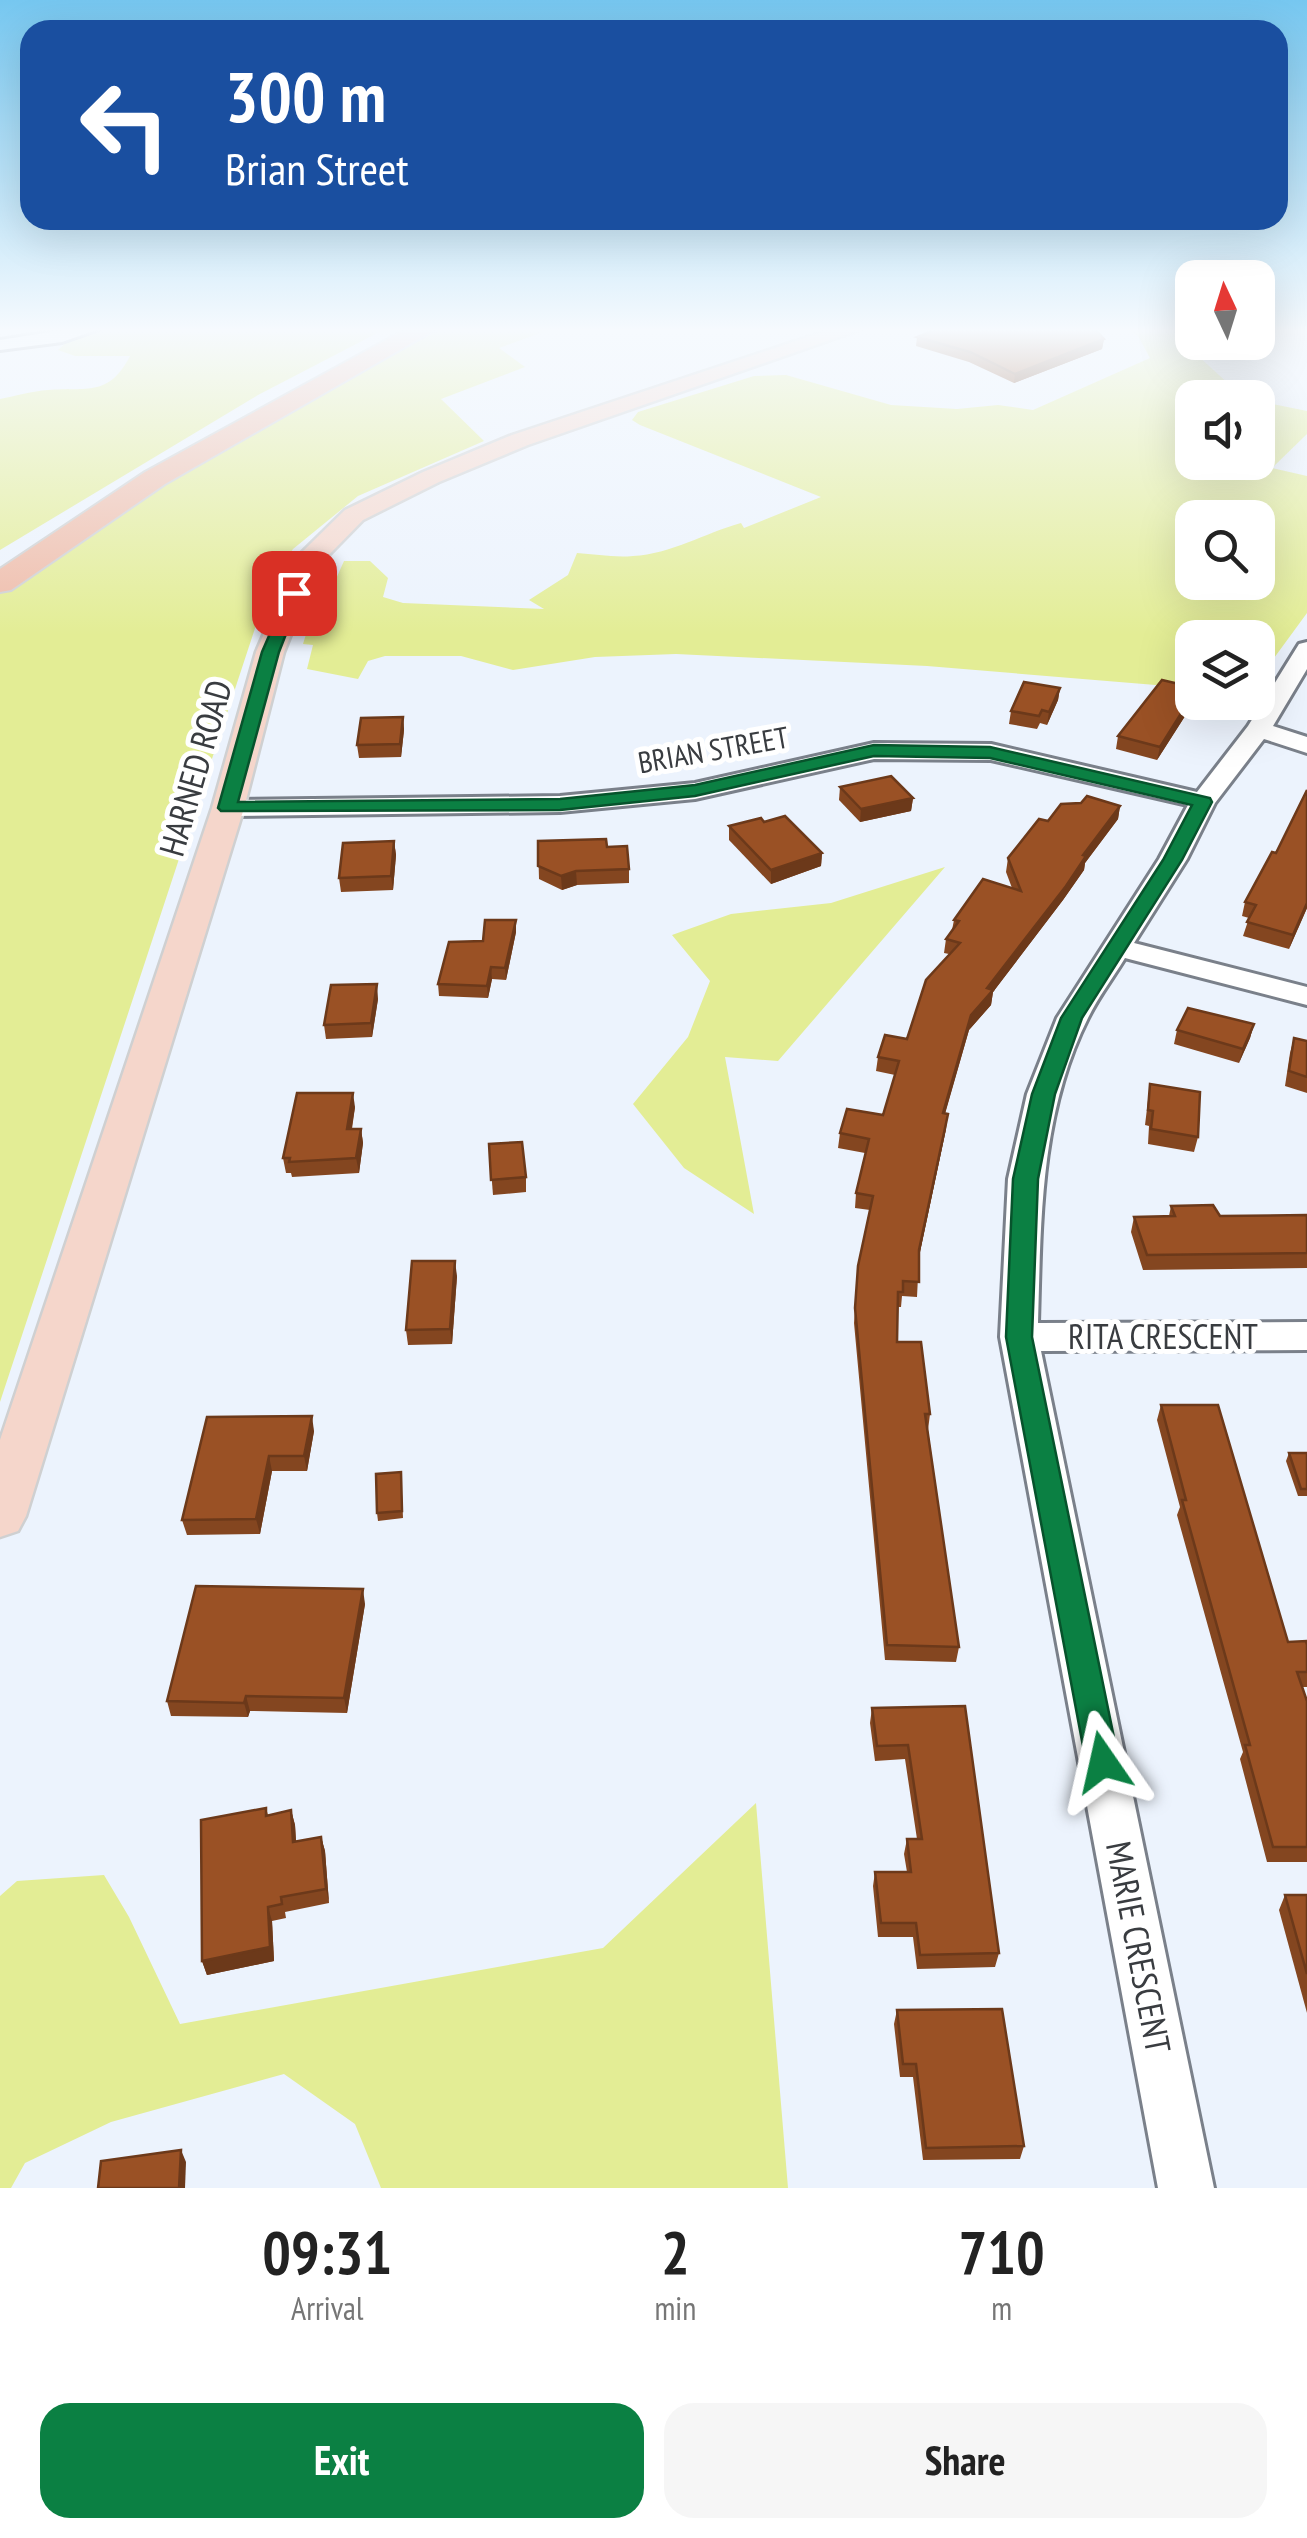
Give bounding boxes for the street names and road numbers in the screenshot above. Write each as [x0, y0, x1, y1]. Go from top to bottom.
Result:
street label: HARNED ROAD [148, 675, 242, 861]
street label: BRIAN STREET [635, 717, 791, 781]
street label: RITA CRESCENT [1068, 1313, 1258, 1359]
street label: MARIE CRESCENT [1096, 1837, 1182, 2057]

